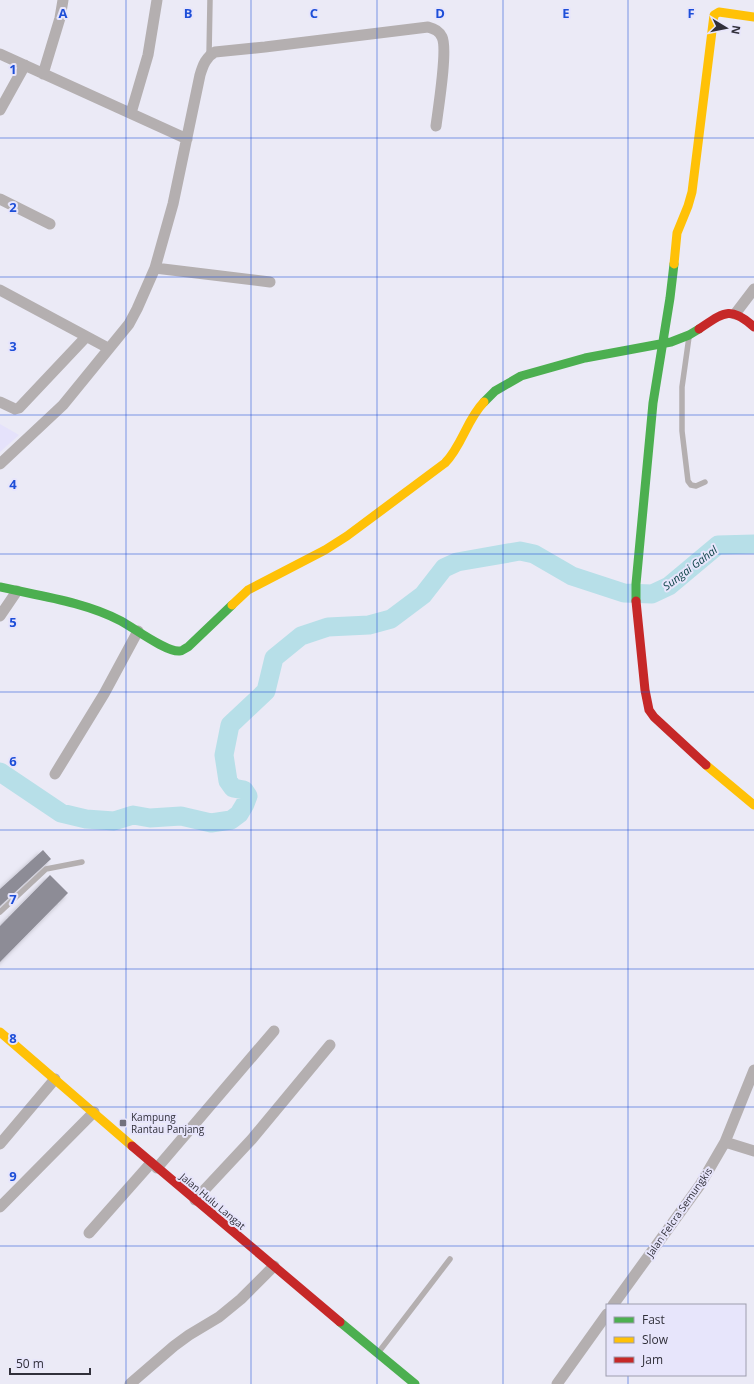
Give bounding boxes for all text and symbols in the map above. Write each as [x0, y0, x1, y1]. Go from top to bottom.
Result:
text: A [59, 4, 68, 22]
text: B [184, 4, 193, 22]
text: C [310, 4, 318, 22]
text: D [435, 4, 445, 22]
text: E [562, 4, 570, 22]
text: F [687, 4, 695, 22]
north arrow [706, 8, 746, 48]
text: N [728, 24, 745, 36]
text: 1 [9, 60, 17, 78]
text: 2 [9, 198, 17, 216]
text: 3 [9, 337, 17, 355]
text: 4 [9, 475, 17, 493]
water label: Sungai Gahal [659, 542, 720, 593]
text: 5 [9, 613, 17, 631]
text: 6 [9, 752, 17, 770]
text: 7 [9, 890, 17, 908]
text: 8 [9, 1029, 17, 1047]
place label: Kampung Rantau Panjang [131, 1110, 205, 1136]
marker: Kampung Rantau Panjang [118, 1118, 128, 1128]
street label: Jalan Felcra Semungkis [642, 1164, 715, 1260]
text: 9 [9, 1167, 17, 1185]
street label: Jalan Hulu Langat [177, 1169, 249, 1233]
legend [606, 1304, 746, 1376]
text: Fast [642, 1311, 665, 1328]
text: Slow [642, 1331, 669, 1348]
scale bar [10, 1350, 90, 1376]
text: Jam [641, 1351, 663, 1368]
text: 50 m [16, 1355, 44, 1372]

